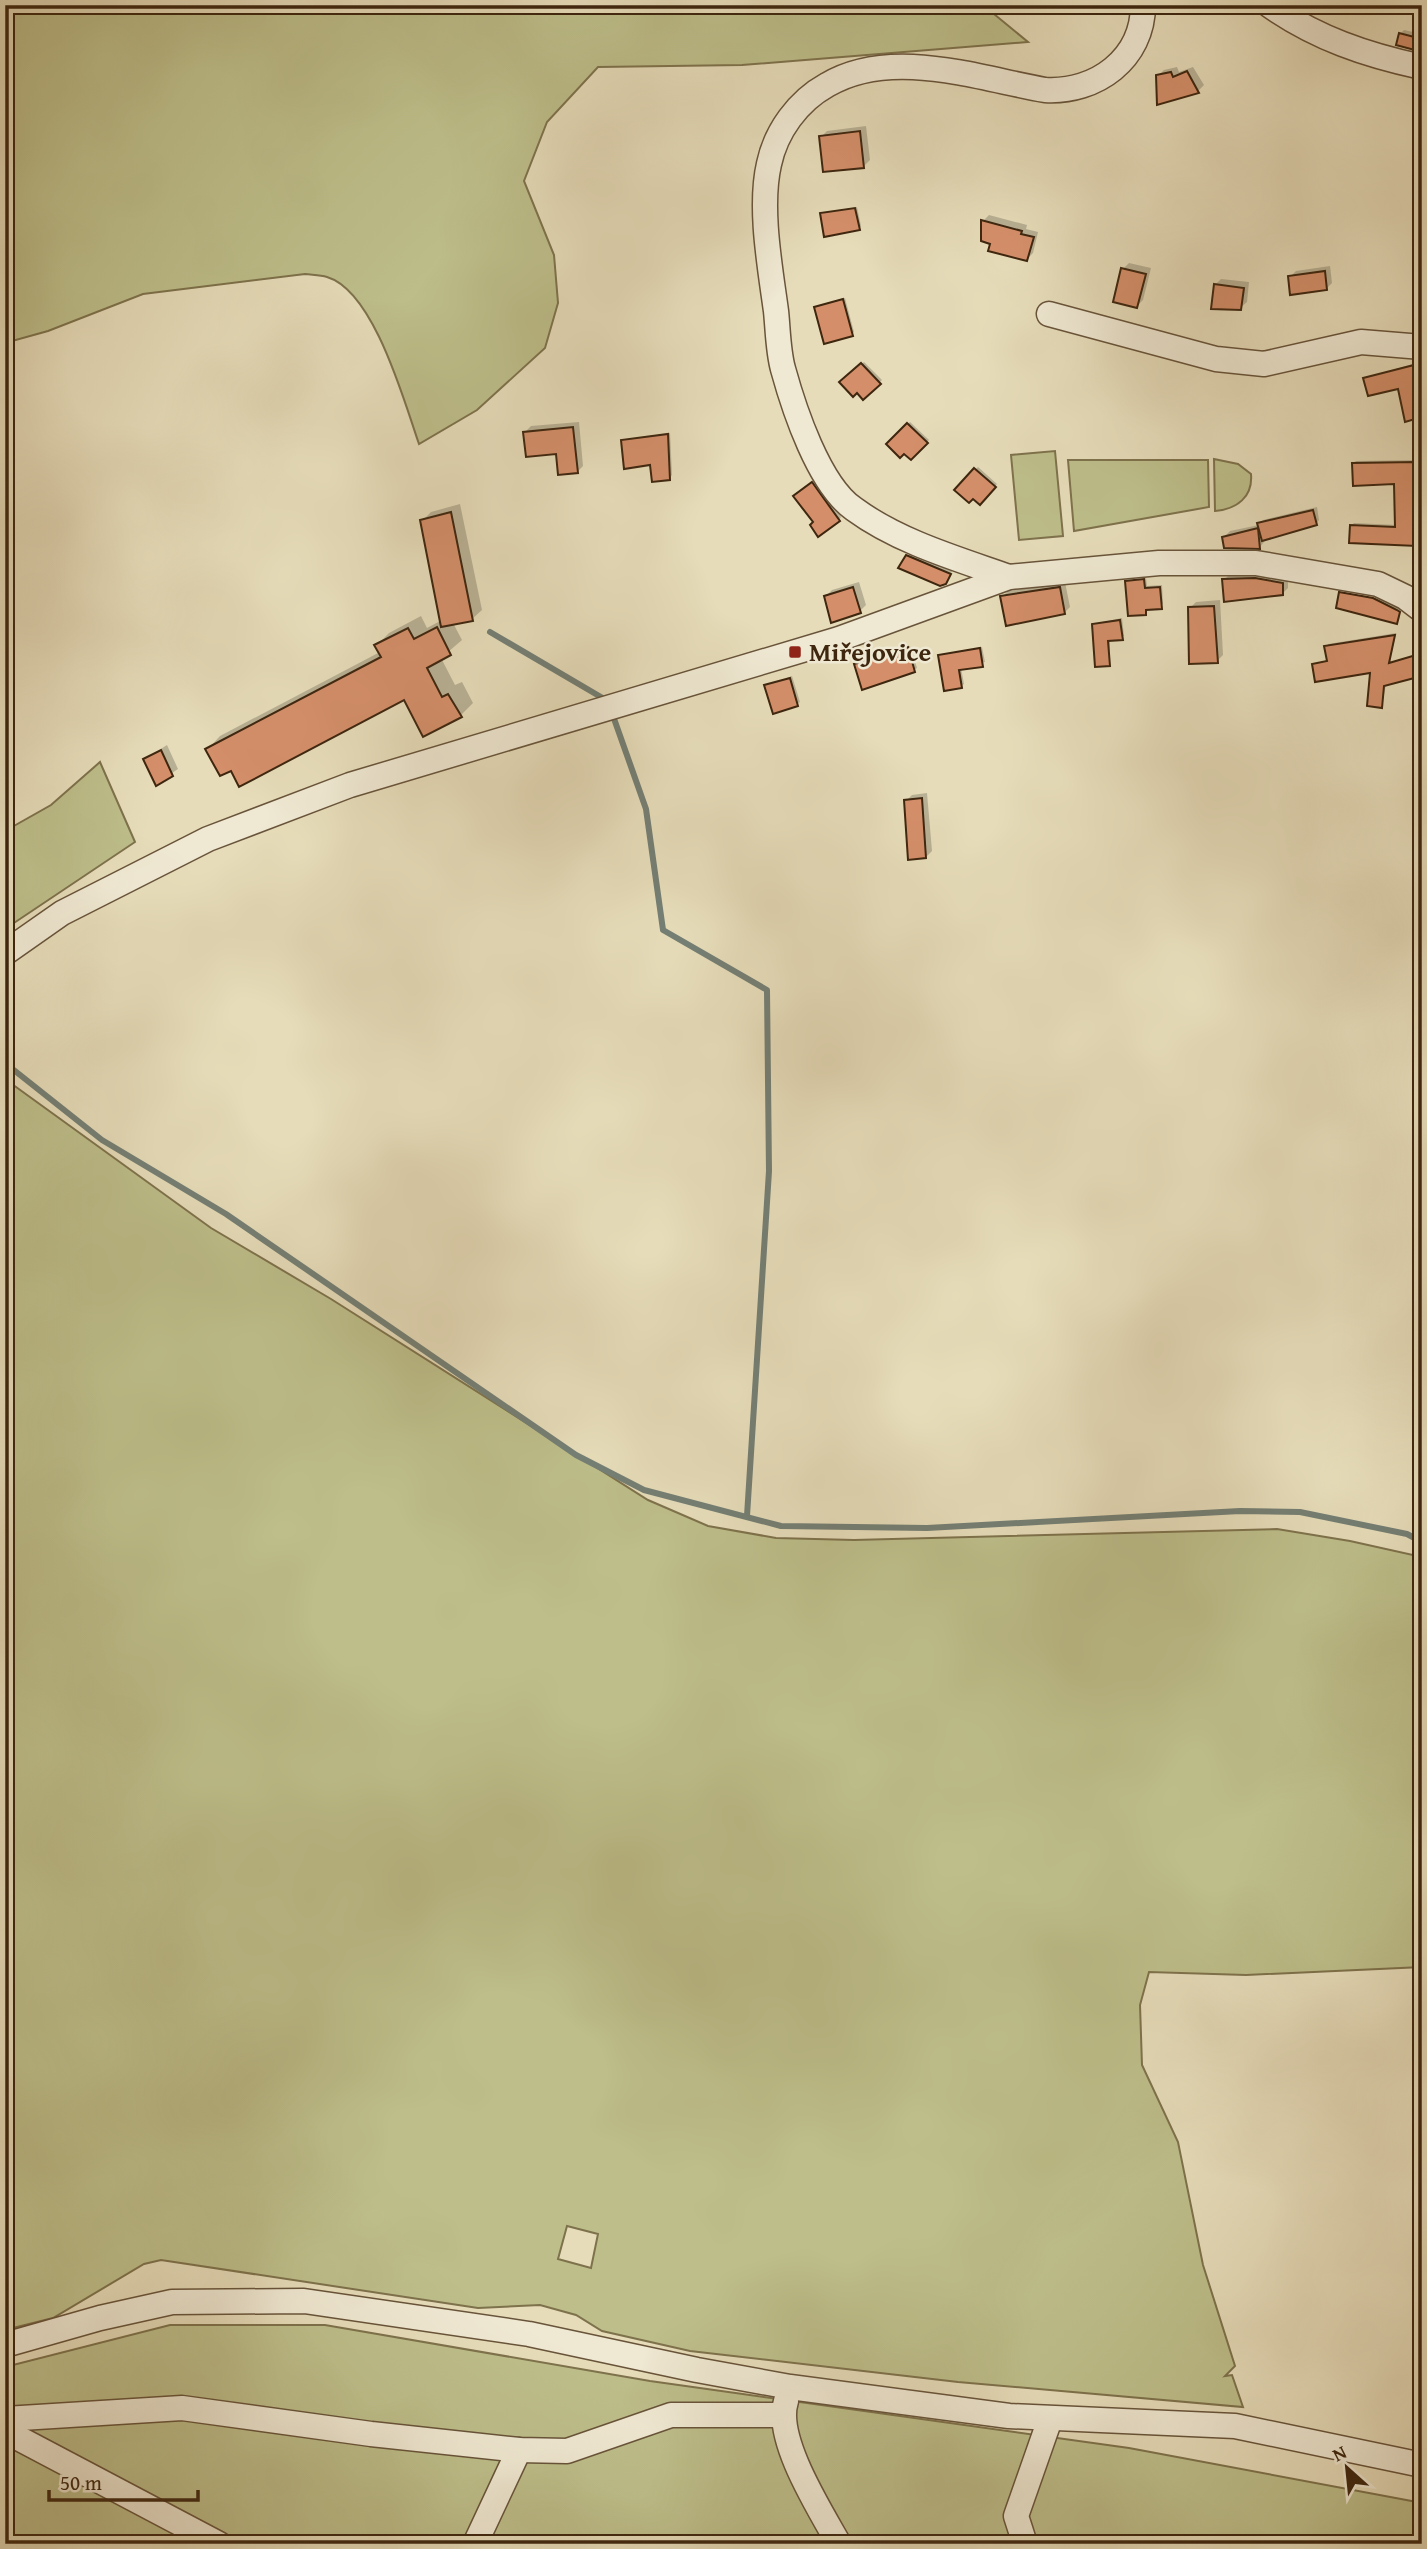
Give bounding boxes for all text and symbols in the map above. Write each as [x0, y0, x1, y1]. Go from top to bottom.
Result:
place label: Miřejovice [809, 632, 932, 671]
marker: Miřejovice [787, 644, 803, 660]
north arrow [1312, 2434, 1382, 2504]
text: N [1327, 2437, 1352, 2468]
scale bar [49, 2458, 198, 2502]
text: 50 m [60, 2467, 102, 2498]

